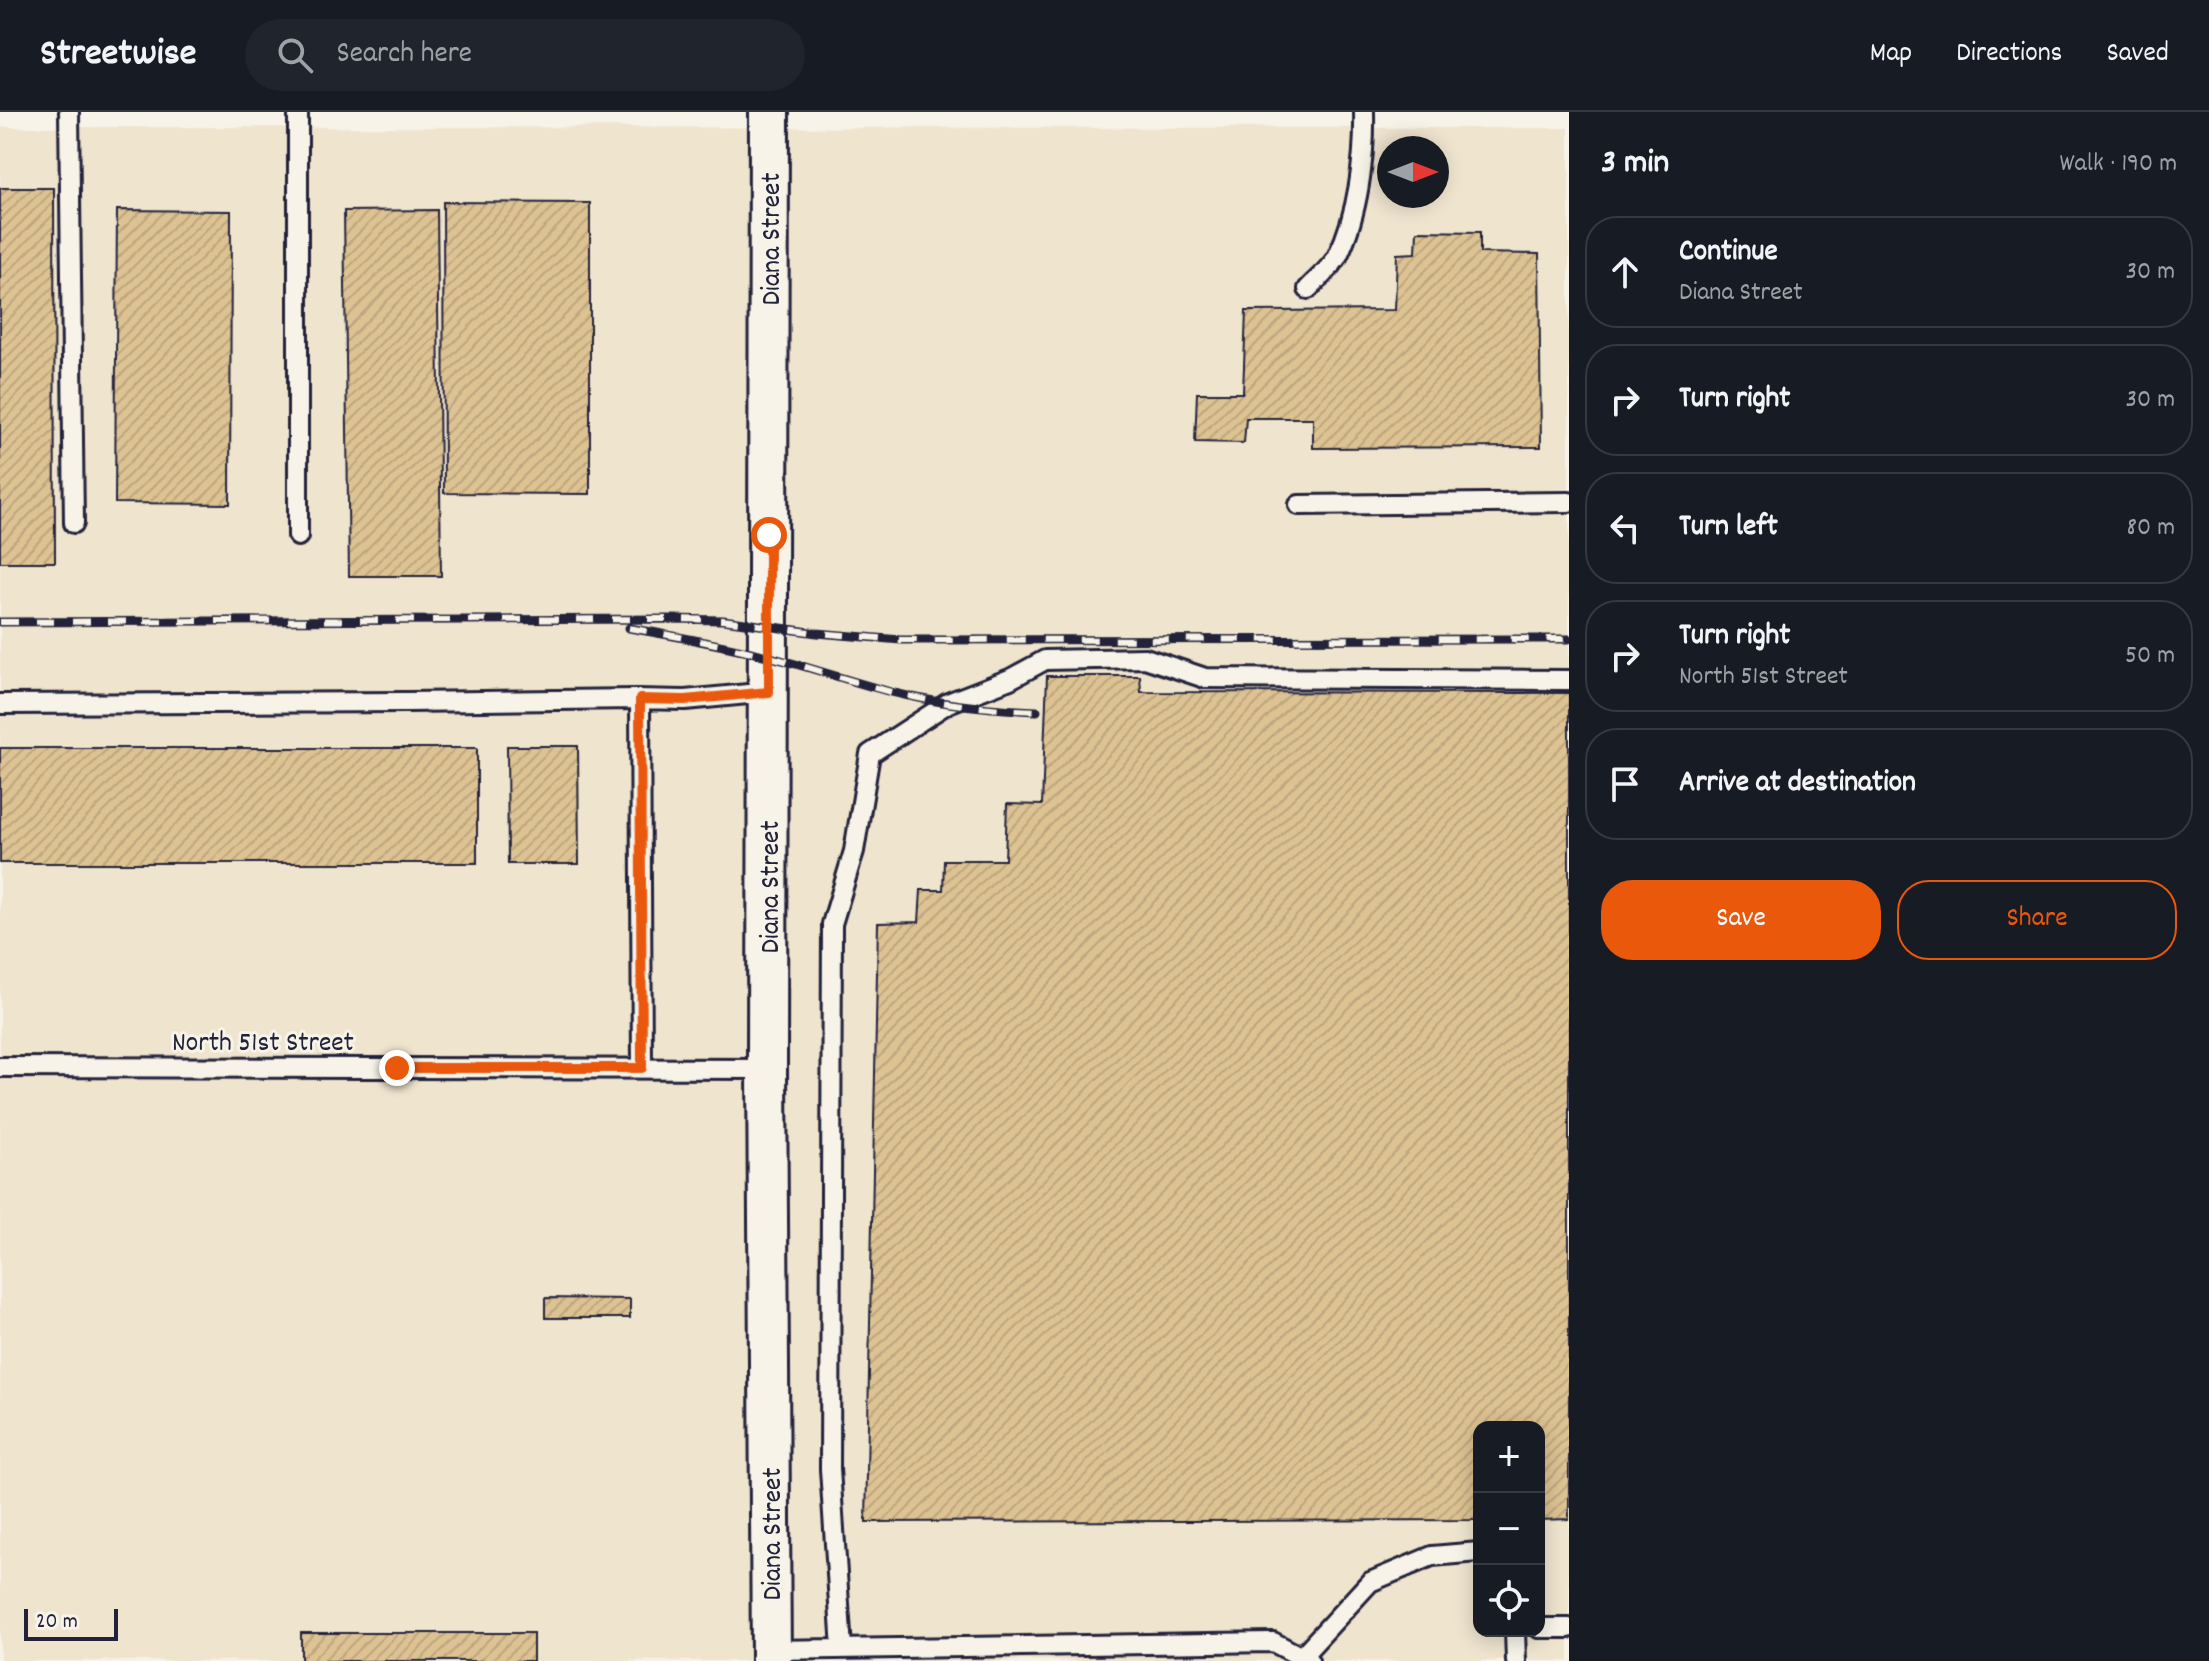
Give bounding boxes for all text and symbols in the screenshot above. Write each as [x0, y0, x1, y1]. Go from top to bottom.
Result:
search box [245, 19, 805, 91]
text: Streetwise [40, 28, 197, 83]
icon: search [273, 33, 317, 77]
text: Search here [337, 34, 472, 77]
text: Map [1870, 35, 1912, 75]
text: Directions [1956, 35, 2062, 75]
text: Saved [2106, 35, 2169, 75]
north arrow [1377, 136, 1449, 208]
text: 3 min [1601, 140, 1669, 189]
text: Walk · 190 m [2060, 146, 2177, 183]
street label: Diana Street [754, 172, 794, 306]
text: Continue [1679, 232, 1778, 275]
icon: ahead [1603, 250, 1647, 294]
text: 30 m [2125, 254, 2175, 291]
text: Diana Street [1679, 275, 1803, 312]
icon: right [1603, 378, 1647, 422]
text: Turn right [1679, 379, 1790, 422]
text: 30 m [2125, 382, 2175, 419]
icon: left [1603, 506, 1647, 550]
text: Turn left [1679, 507, 1778, 550]
text: 80 m [2127, 510, 2175, 547]
route start [751, 517, 787, 553]
text: Turn right [1679, 616, 1790, 659]
icon: right [1603, 634, 1647, 678]
text: 50 m [2125, 638, 2175, 675]
text: North 51st Street [1679, 659, 1848, 696]
icon: arrive [1603, 762, 1647, 806]
text: Arrive at destination [1679, 763, 1916, 806]
street label: Diana Street [753, 820, 793, 954]
button: Save [1601, 880, 1881, 960]
button: Share [1897, 880, 2177, 960]
street label: North 51st Street [172, 1025, 354, 1065]
route end [379, 1050, 415, 1086]
map controls [1473, 1421, 1545, 1637]
button: + [1473, 1421, 1545, 1493]
street label: Diana Street [755, 1467, 795, 1601]
button: − [1473, 1493, 1545, 1565]
button: locate [1473, 1565, 1545, 1637]
scale bar [24, 1605, 118, 1641]
text: 20 m [36, 1607, 78, 1638]

